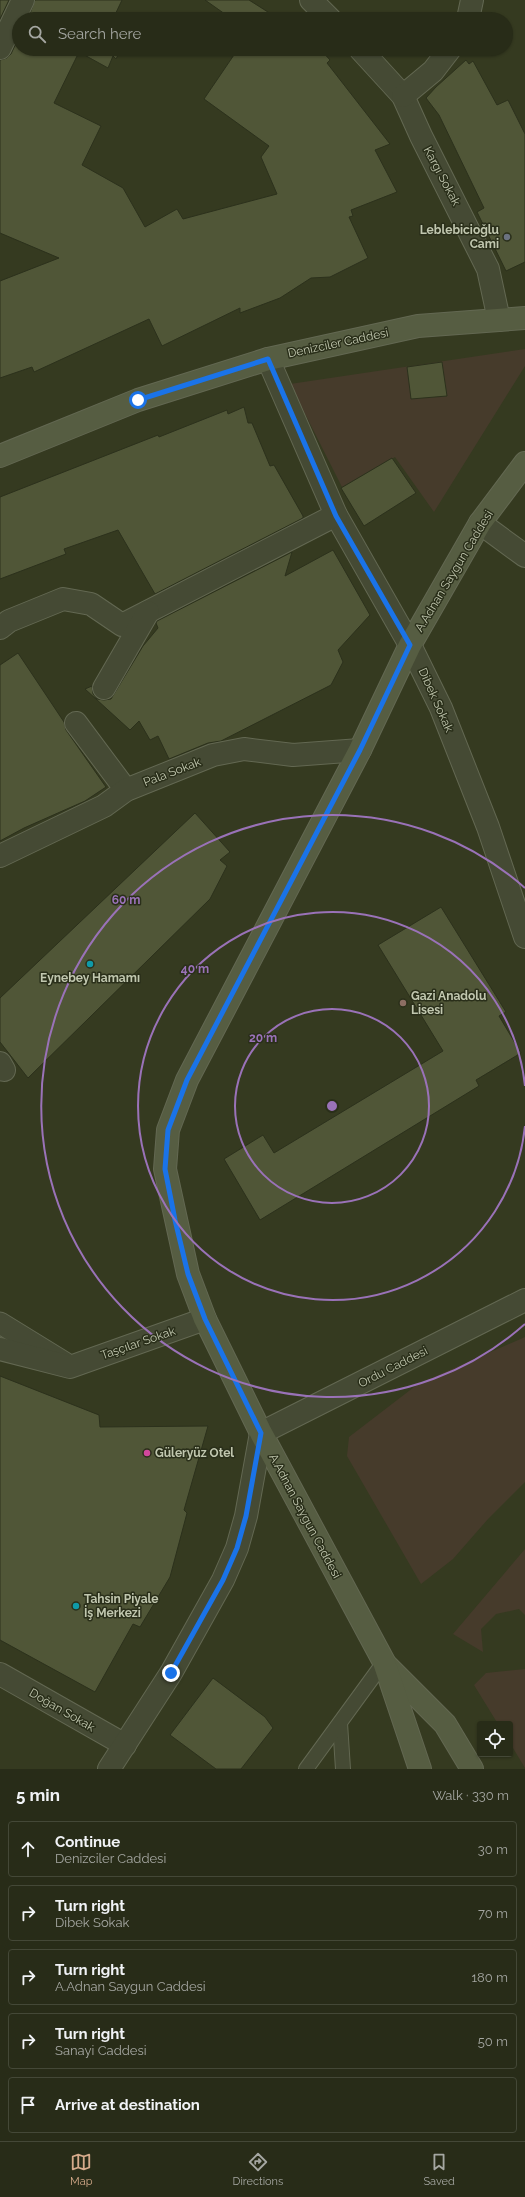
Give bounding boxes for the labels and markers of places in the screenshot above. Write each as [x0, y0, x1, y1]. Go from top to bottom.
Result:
place label: Leblebicioğlu Cami [420, 223, 499, 251]
marker: Leblebicioğlu Cami [502, 232, 512, 242]
marker: Eynebey Hamamı [85, 959, 95, 969]
place label: Eynebey Hamamı [40, 971, 140, 985]
place label: Gazi Anadolu Lisesi [411, 989, 487, 1017]
marker: Gazi Anadolu Lisesi [398, 998, 408, 1008]
centre of rings [325, 1099, 339, 1113]
place label: Güleryüz Otel [155, 1446, 234, 1460]
marker: Güleryüz Otel [142, 1448, 152, 1458]
place label: Tahsin Piyale İş Merkezi [84, 1592, 159, 1620]
marker: Tahsin Piyale İş Merkezi [71, 1601, 81, 1611]

